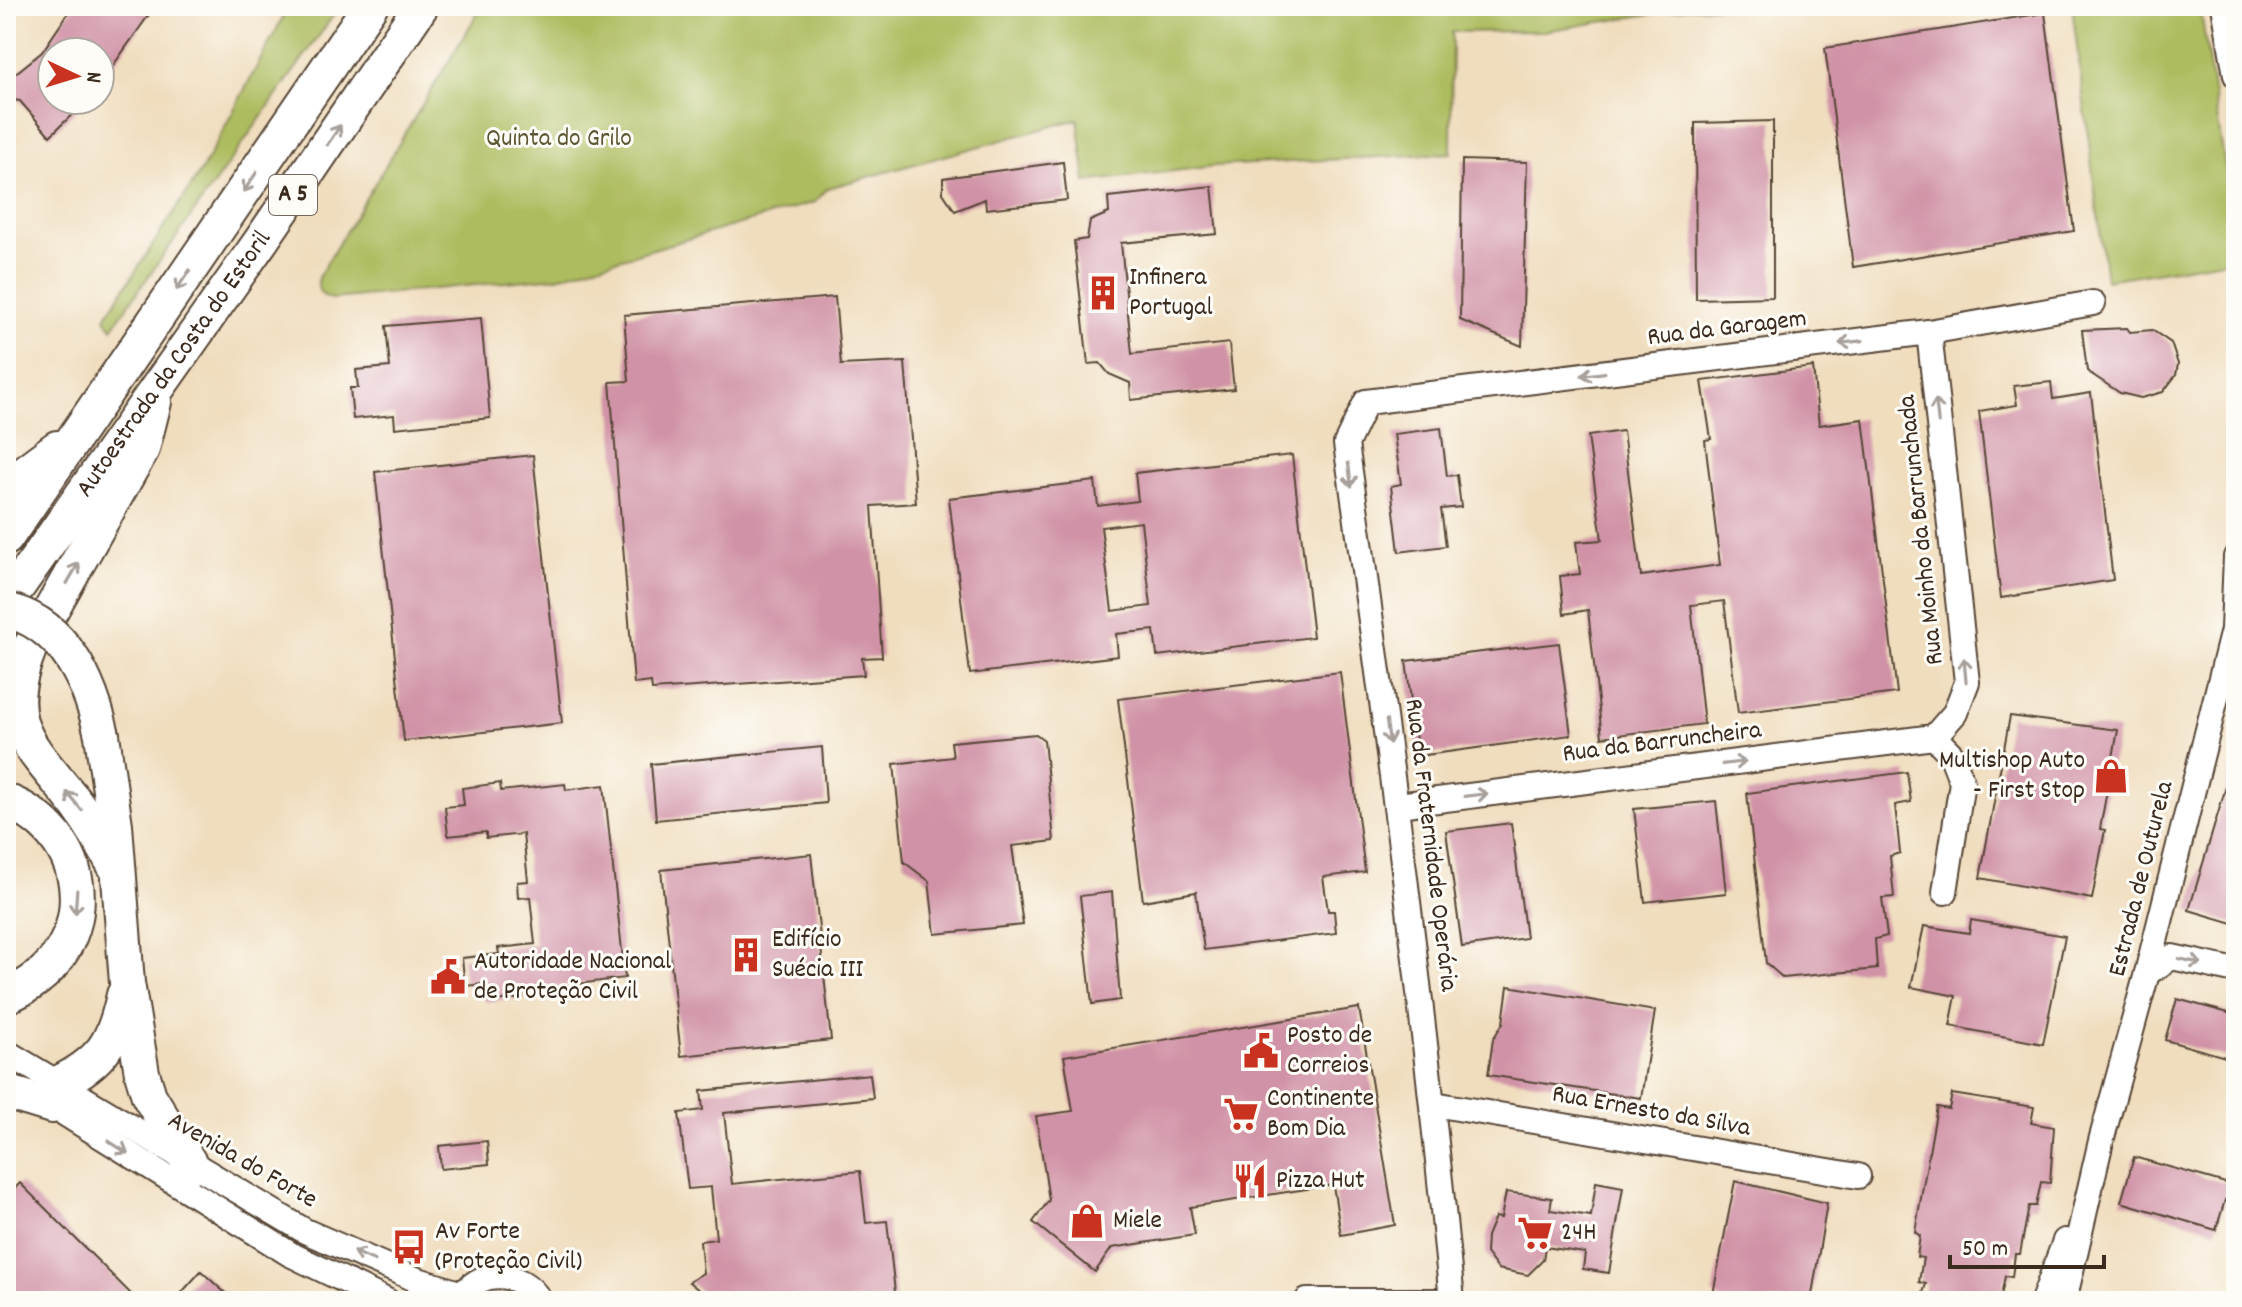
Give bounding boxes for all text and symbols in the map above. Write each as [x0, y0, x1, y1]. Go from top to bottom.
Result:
north arrow [36, 36, 116, 116]
text: N [77, 71, 108, 84]
park label: Quinta do Grilo [486, 121, 632, 158]
one-way arrow [326, 124, 342, 146]
one-way arrow [242, 170, 258, 192]
road number: A 5 [269, 175, 317, 215]
street label: Autoestrada da Costa do Estoril [67, 224, 281, 505]
place label: Infinera Portugal [1129, 260, 1213, 327]
one-way arrow [175, 268, 192, 290]
building icon: Infinera Portugal [1084, 274, 1122, 312]
street label: Rua da Garagem [1645, 301, 1809, 357]
one-way arrow [1839, 335, 1864, 350]
one-way arrow [1580, 366, 1607, 381]
street label: Rua Moinho da Barrunchada [1889, 392, 1955, 667]
one-way arrow [1930, 398, 1945, 425]
one-way arrow [1343, 462, 1358, 487]
one-way arrow [66, 561, 81, 585]
one-way arrow [1957, 657, 1972, 683]
street label: Rua da Fraternidade Operária [1394, 696, 1466, 994]
street label: Rua da Barruncheira [1561, 712, 1764, 774]
one-way arrow [1381, 719, 1396, 744]
place label: Multishop Auto - First Stop [1939, 743, 2085, 810]
one-way arrow [1720, 755, 1747, 770]
shop icon: Multishop Auto - First Stop [2092, 757, 2130, 795]
street label: Estrada de Outurela [2100, 776, 2184, 981]
one-way arrow [1463, 787, 1488, 802]
one-way arrow [65, 790, 83, 811]
one-way arrow [68, 888, 83, 915]
place label: Edifício Suécia III [772, 922, 863, 989]
building icon: Edifício Suécia III [727, 936, 765, 974]
place label: Autoridade Nacional de Proteção Civil [474, 944, 671, 1011]
one-way arrow [2176, 954, 2202, 969]
public building icon: Autoridade Nacional de Proteção Civil [429, 958, 467, 996]
place label: Posto de Correios [1287, 1018, 1372, 1085]
public building icon: Posto de Correios [1242, 1032, 1280, 1070]
street label: Rua Ernesto da Silva [1549, 1076, 1754, 1148]
place label: Continente Bom Dia [1267, 1081, 1374, 1148]
supermarket icon: Continente Bom Dia [1222, 1095, 1260, 1133]
street label: Avenida do Forte [160, 1103, 324, 1219]
one-way arrow [106, 1140, 129, 1156]
restaurant icon: Pizza Hut [1231, 1162, 1269, 1200]
place label: Pizza Hut [1276, 1163, 1365, 1200]
shop icon: Miele [1068, 1202, 1106, 1240]
place label: Miele [1113, 1203, 1162, 1240]
place label: Av Forte (Proteção Civil) [435, 1214, 582, 1281]
supermarket icon: 24H [1516, 1214, 1554, 1252]
place label: 24H [1561, 1215, 1596, 1252]
scale bar [1950, 1219, 2104, 1269]
bus stop icon: Av Forte (Proteção Civil) [390, 1228, 428, 1266]
text: 50 m [1962, 1233, 2008, 1267]
one-way arrow [352, 1248, 376, 1263]

